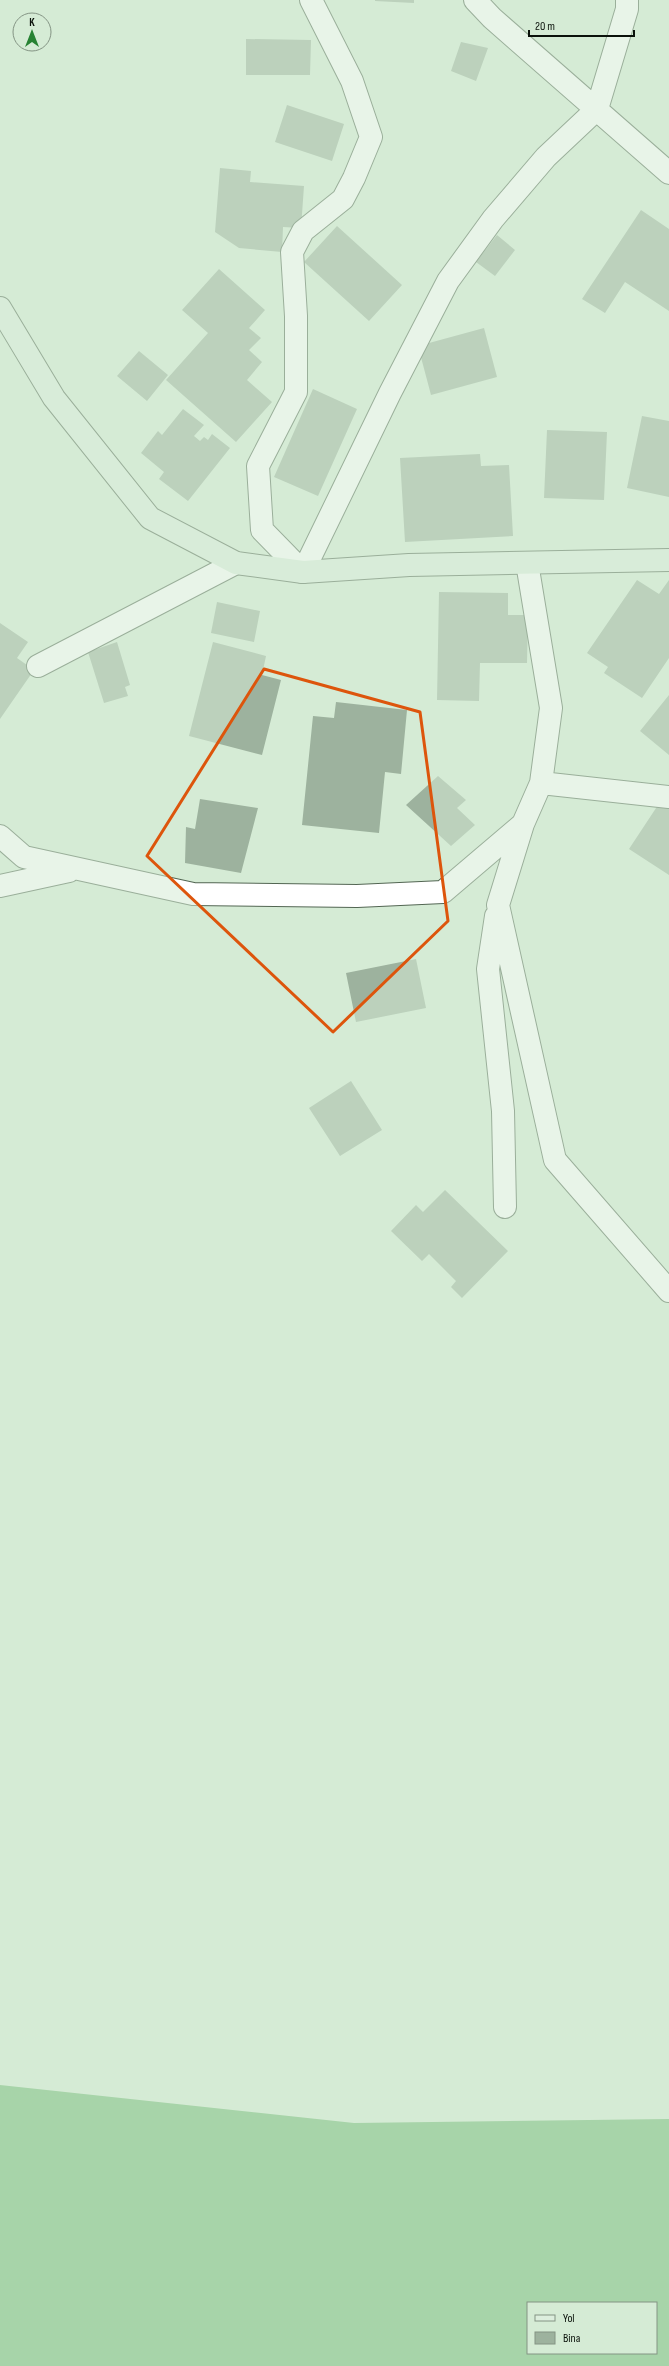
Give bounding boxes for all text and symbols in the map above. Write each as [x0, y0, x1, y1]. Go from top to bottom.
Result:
north arrow [12, 12, 52, 52]
scale bar [529, 12, 634, 38]
text: K [29, 16, 35, 29]
text: 20 m [535, 19, 555, 34]
legend [527, 2302, 657, 2354]
text: Yol [563, 2311, 575, 2326]
text: Bina [563, 2331, 581, 2346]

